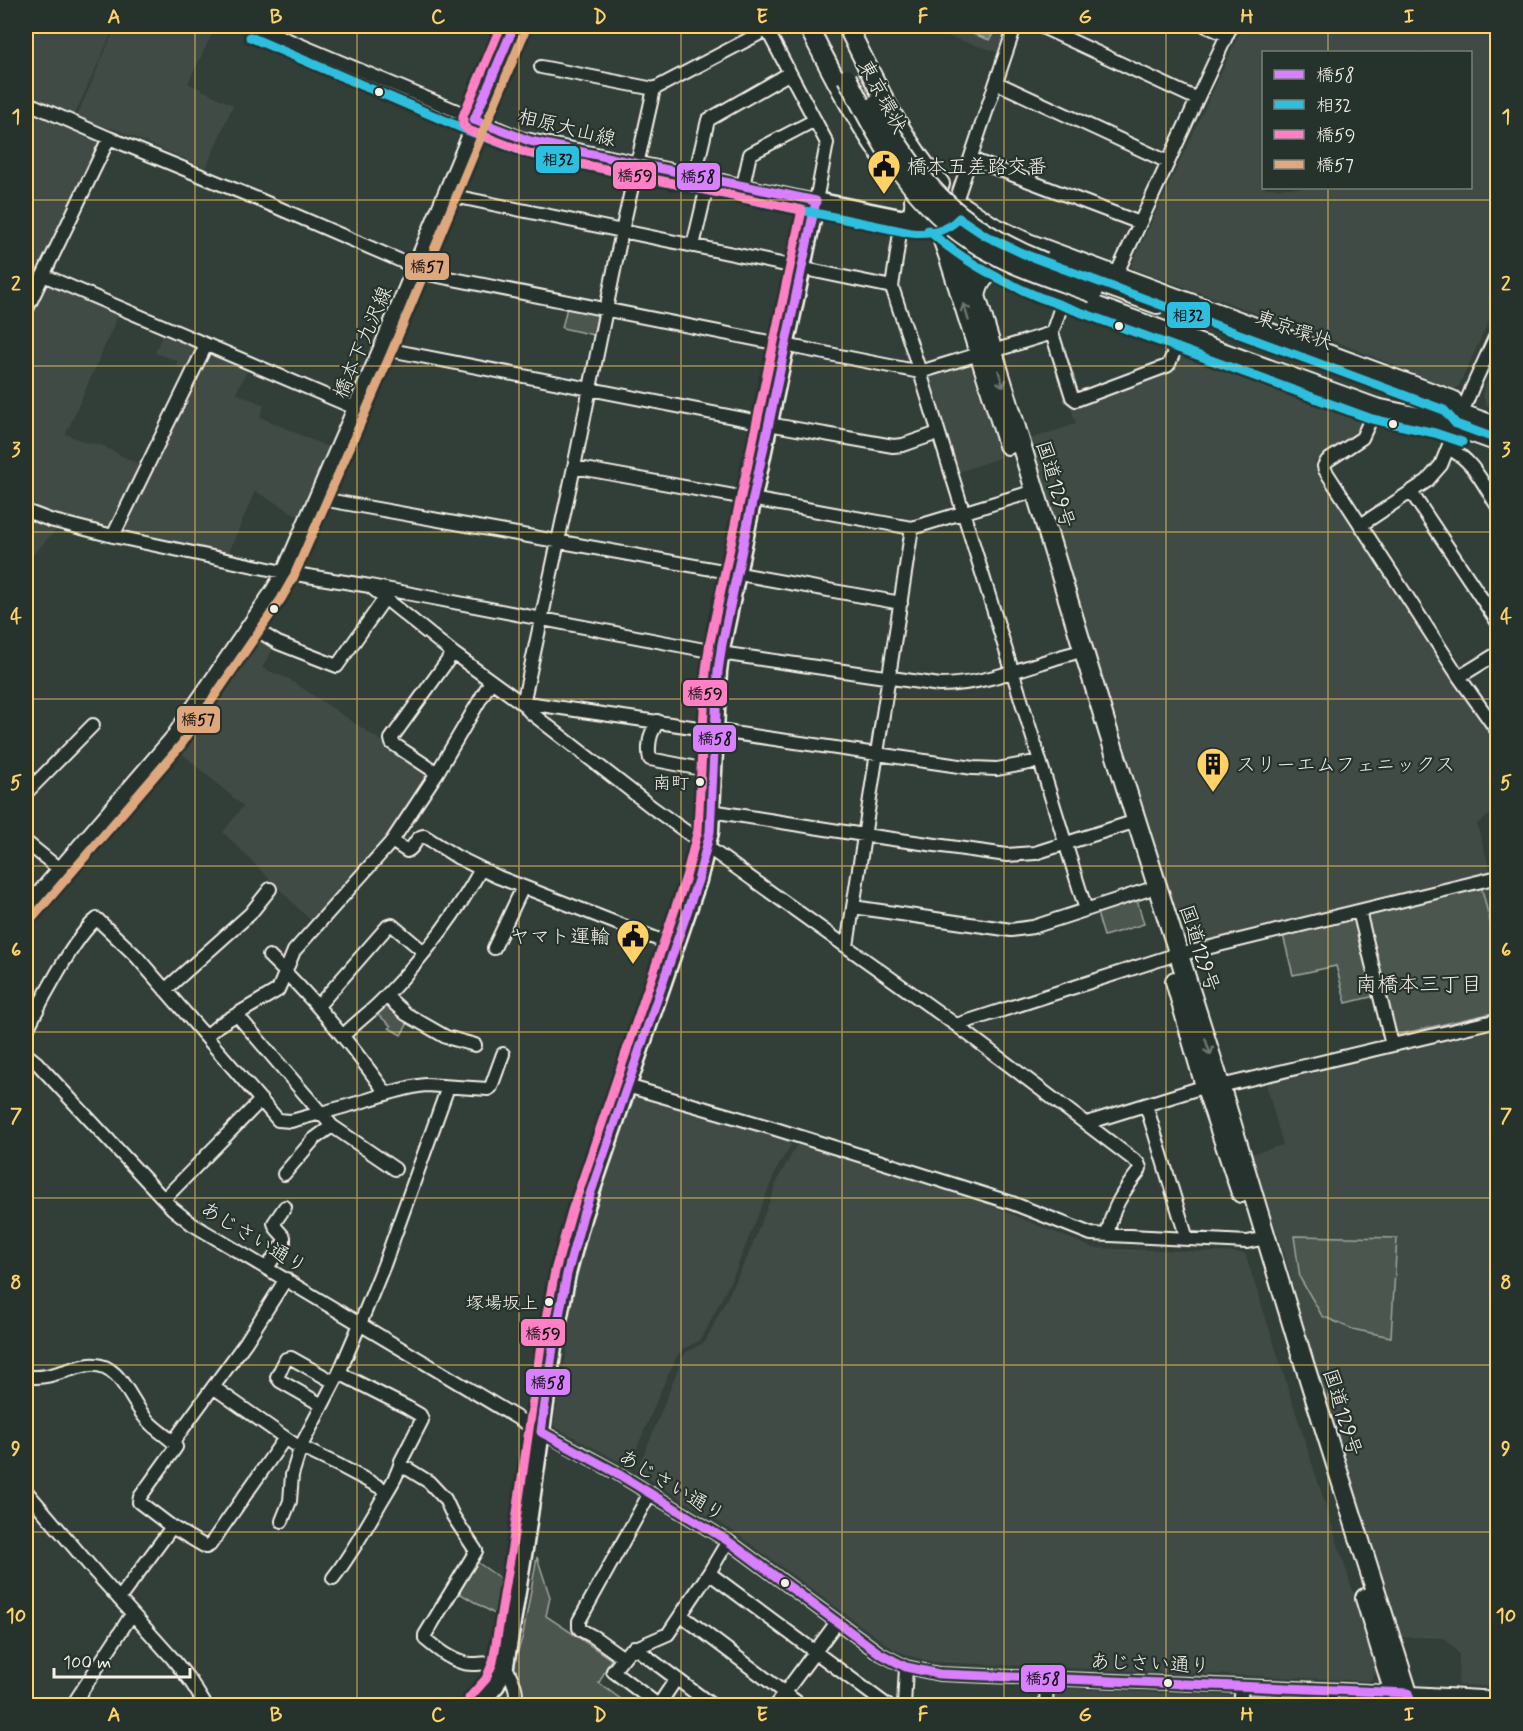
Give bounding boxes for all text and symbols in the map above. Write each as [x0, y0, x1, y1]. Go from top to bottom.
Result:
text: A [107, 4, 121, 31]
text: B [270, 4, 283, 31]
text: C [431, 4, 446, 31]
text: D [593, 4, 607, 31]
text: E [756, 4, 768, 31]
text: F [918, 4, 929, 31]
text: G [1078, 4, 1092, 31]
text: H [1240, 4, 1254, 31]
text: I [1404, 4, 1414, 31]
legend [1262, 51, 1472, 189]
street label: 東京環状 [851, 55, 912, 138]
text: 橋58 [1316, 64, 1355, 88]
unlabelled marker [373, 86, 385, 98]
text: 相32 [1316, 94, 1352, 118]
street label: 相原大山線 [515, 103, 618, 154]
text: 1 [12, 104, 20, 131]
text: 1 [1502, 104, 1510, 131]
text: 橋59 [1316, 124, 1356, 148]
line badge: 相32 [535, 145, 580, 174]
public building icon: 橋本五差路交番 [866, 148, 902, 195]
text: 相32 [542, 150, 574, 171]
place label: 橋本五差路交番 [907, 154, 1047, 181]
text: 橋57 [1316, 154, 1354, 178]
line badge: 橋59 [612, 161, 657, 190]
line badge: 橋58 [676, 162, 721, 191]
text: 橋59 [617, 166, 653, 187]
text: 橋58 [681, 167, 715, 188]
line badge: 橋57 [404, 252, 450, 281]
text: 橋57 [410, 257, 444, 278]
text: 2 [11, 271, 21, 298]
text: 2 [1501, 271, 1511, 298]
street label: 橋本下九沢線 [328, 282, 399, 403]
line badge: 相32 [1166, 301, 1211, 329]
one-way arrow [960, 303, 971, 322]
street label: 東京環状 [1251, 304, 1336, 357]
text: 相32 [1172, 306, 1204, 327]
unlabelled marker [1113, 320, 1125, 332]
one-way arrow [996, 369, 1007, 388]
unlabelled marker [1387, 418, 1399, 430]
text: 3 [11, 437, 21, 464]
street label: 国道129号 [1028, 437, 1081, 531]
text: 3 [1501, 437, 1511, 464]
unlabelled marker [268, 603, 280, 615]
text: 4 [10, 604, 22, 631]
text: 4 [1500, 604, 1512, 631]
line badge: 橋59 [682, 679, 728, 707]
text: 橋59 [687, 684, 723, 705]
line badge: 橋57 [176, 705, 221, 734]
text: 橋57 [181, 710, 215, 731]
line badge: 橋58 [692, 724, 737, 753]
text: 橋58 [698, 729, 732, 750]
building icon: スリーエムフェニックス [1195, 746, 1231, 793]
place label: スリーエムフェニックス [1236, 752, 1455, 779]
text: 5 [10, 770, 22, 797]
text: 5 [1500, 770, 1512, 797]
place label: 南町 [653, 772, 689, 796]
marker: 南町 [694, 776, 706, 788]
street label: 国道129号 [1172, 901, 1225, 995]
public building icon: ヤマト運輸 [615, 918, 651, 965]
place label: ヤマト運輸 [510, 924, 610, 951]
text: 6 [11, 937, 21, 964]
text: 6 [1501, 937, 1511, 964]
district label: 南橋本三丁目 [1356, 971, 1482, 999]
one-way arrow [1203, 1037, 1214, 1056]
text: 7 [10, 1103, 22, 1130]
text: 7 [1500, 1103, 1512, 1130]
street label: あじさい通り [195, 1196, 312, 1281]
text: 8 [10, 1270, 22, 1297]
text: 8 [1500, 1270, 1512, 1297]
place label: 塚場坂上 [466, 1292, 538, 1316]
marker: 塚場坂上 [543, 1296, 555, 1308]
line badge: 橋59 [520, 1318, 566, 1347]
text: 橋59 [525, 1324, 561, 1345]
street label: 国道129号 [1315, 1365, 1368, 1459]
line badge: 橋58 [525, 1368, 571, 1396]
text: 橋58 [531, 1373, 565, 1394]
text: 9 [11, 1436, 21, 1463]
text: 9 [1501, 1436, 1511, 1463]
street label: あじさい通り [613, 1444, 730, 1529]
unlabelled marker [779, 1577, 791, 1589]
text: 10 [6, 1603, 26, 1630]
text: 10 [1496, 1603, 1516, 1630]
scale bar [54, 1641, 190, 1679]
street label: あじさい通り [1090, 1649, 1210, 1680]
text: 100 m [63, 1651, 111, 1675]
line badge: 橋58 [1020, 1664, 1066, 1693]
text: 橋58 [1026, 1669, 1060, 1690]
unlabelled marker [1162, 1677, 1174, 1689]
text: A [107, 1702, 121, 1729]
text: B [270, 1702, 283, 1729]
text: C [431, 1702, 446, 1729]
text: D [593, 1702, 607, 1729]
text: E [756, 1702, 768, 1729]
text: F [918, 1702, 929, 1729]
text: G [1078, 1702, 1092, 1729]
text: H [1240, 1702, 1254, 1729]
text: I [1404, 1702, 1414, 1729]

